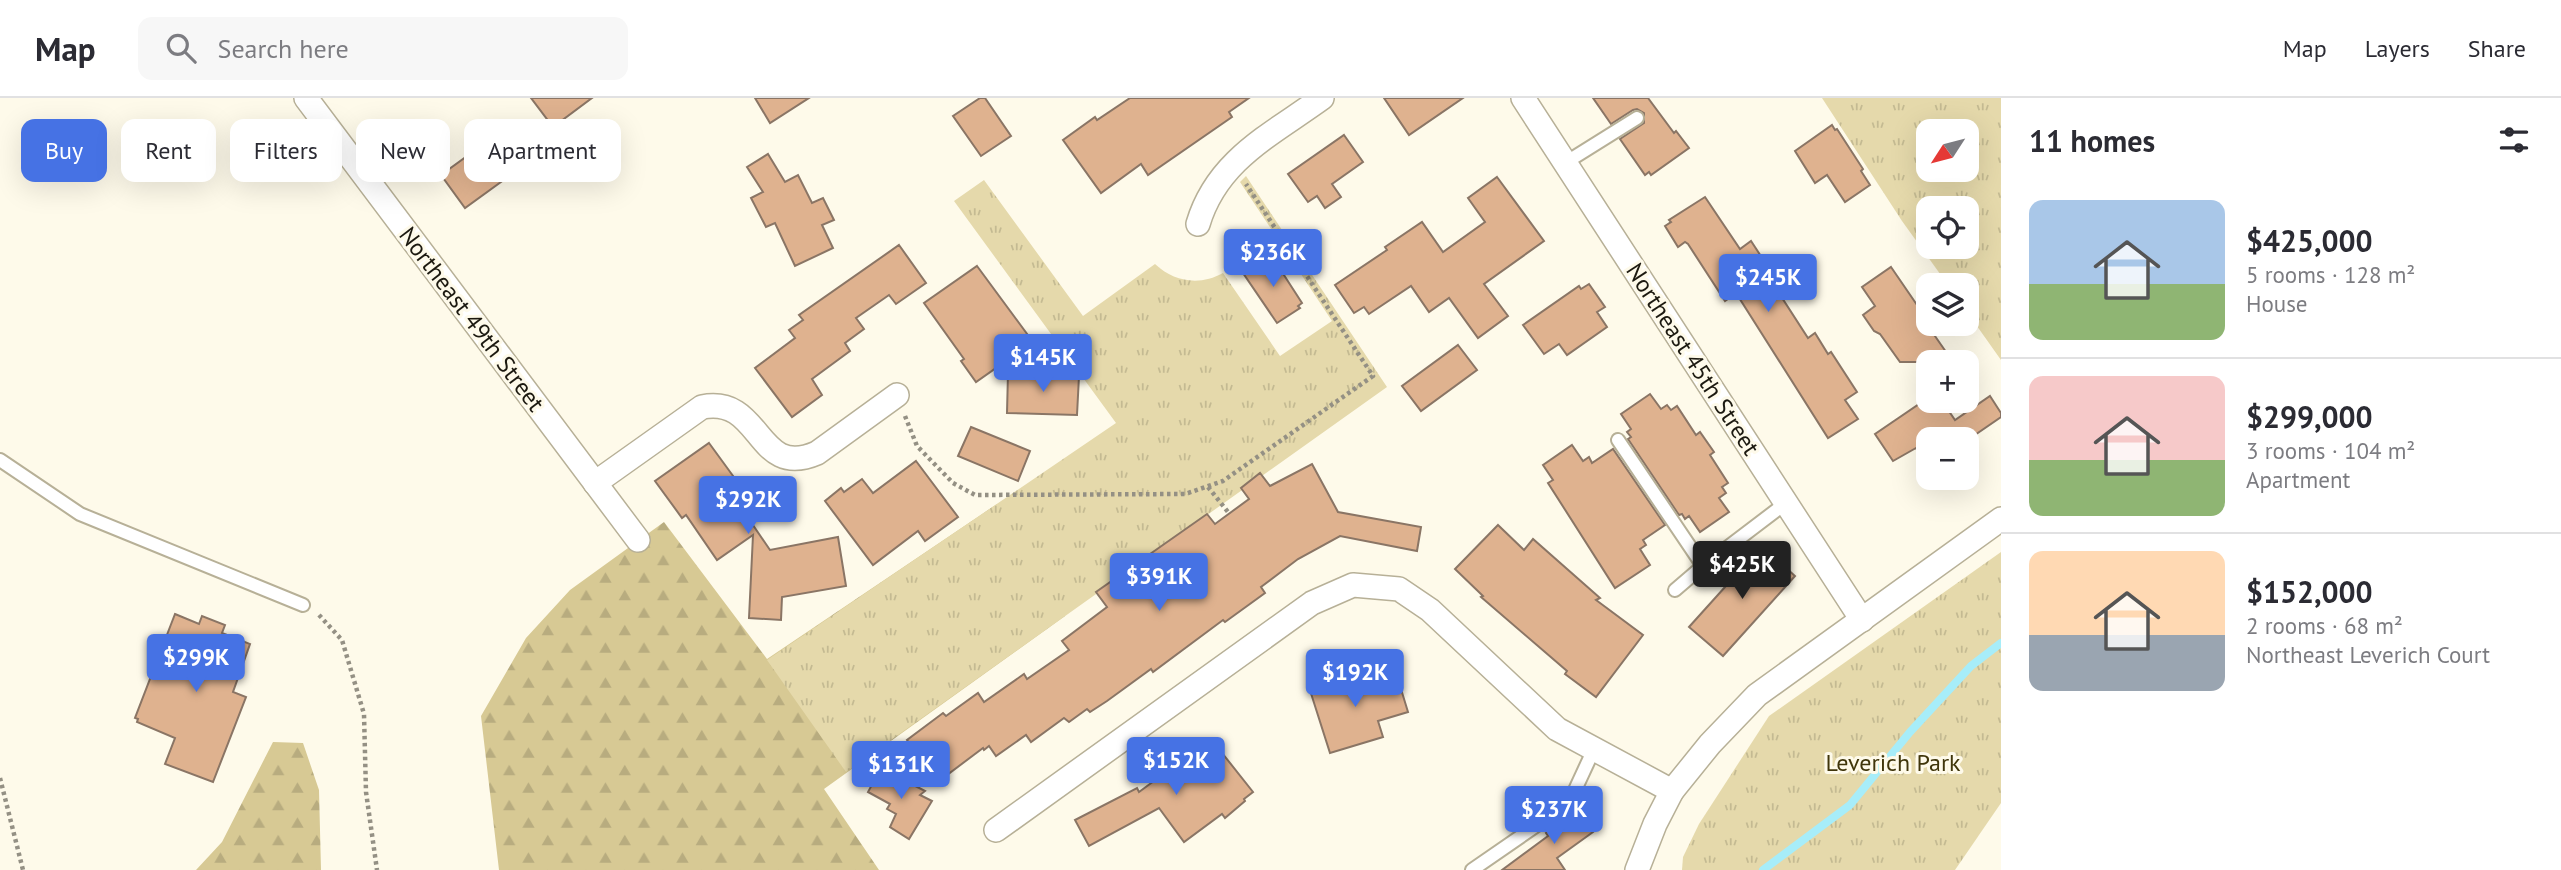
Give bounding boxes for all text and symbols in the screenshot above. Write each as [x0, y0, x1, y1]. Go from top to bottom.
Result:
search box [138, 17, 628, 80]
text: Map [35, 27, 96, 70]
icon: search [162, 29, 200, 67]
text: Search here [218, 32, 349, 65]
text: Map [2283, 33, 2327, 64]
text: Layers [2365, 33, 2430, 64]
text: Share [2468, 33, 2526, 64]
chip: Buy [21, 119, 107, 182]
chip: Rent [121, 119, 216, 182]
chip: Filters [230, 119, 342, 182]
chip: New [356, 119, 450, 182]
chip: Apartment [464, 119, 621, 182]
north arrow [1916, 119, 1979, 182]
map controls [1916, 119, 1979, 490]
text: 11 homes [2029, 121, 2155, 160]
icon: filters [2495, 121, 2533, 159]
button: locate [1916, 196, 1979, 259]
street label: Northeast 49th Street [393, 221, 551, 417]
text: $425,000 [2246, 221, 2373, 260]
icon: home [2085, 228, 2169, 312]
pin: $236K [1224, 230, 1322, 289]
text: $236K [1240, 237, 1306, 266]
pin: $245K [1719, 254, 1817, 314]
street label: Northeast 45th Street [1619, 257, 1767, 461]
text: 5 rooms · 128 m² [2246, 260, 2415, 289]
text: $245K [1735, 262, 1801, 291]
button: layers [1916, 273, 1979, 336]
text: House [2246, 289, 2308, 318]
pin: $145K [994, 334, 1092, 394]
text: $145K [1010, 342, 1076, 371]
button: + [1916, 350, 1979, 413]
text: $299,000 [2246, 397, 2373, 436]
icon: home [2085, 404, 2169, 488]
button: − [1916, 427, 1979, 490]
text: 3 rooms · 104 m² [2246, 436, 2415, 465]
text: Apartment [2246, 465, 2350, 494]
pin: $292K [699, 476, 797, 536]
text: $292K [715, 484, 781, 513]
pin: $425K [1693, 542, 1791, 601]
text: $425K [1709, 549, 1775, 578]
pin: $391K [1110, 554, 1208, 613]
text: $391K [1126, 561, 1192, 590]
text: $152,000 [2246, 572, 2373, 611]
icon: home [2085, 579, 2169, 663]
text: 2 rooms · 68 m² [2246, 611, 2403, 640]
pin: $299K [147, 634, 245, 694]
text: Northeast Leverich Court [2246, 640, 2490, 669]
text: $299K [163, 642, 229, 671]
pin: $192K [1306, 650, 1404, 709]
text: $192K [1322, 657, 1388, 686]
pin: $152K [1127, 738, 1225, 797]
pin: $131K [852, 742, 950, 801]
text: $152K [1143, 745, 1209, 774]
park label: Leverich Park [1825, 747, 1961, 778]
text: $131K [868, 749, 934, 778]
pin: $237K [1505, 786, 1603, 846]
text: $237K [1521, 794, 1587, 823]

